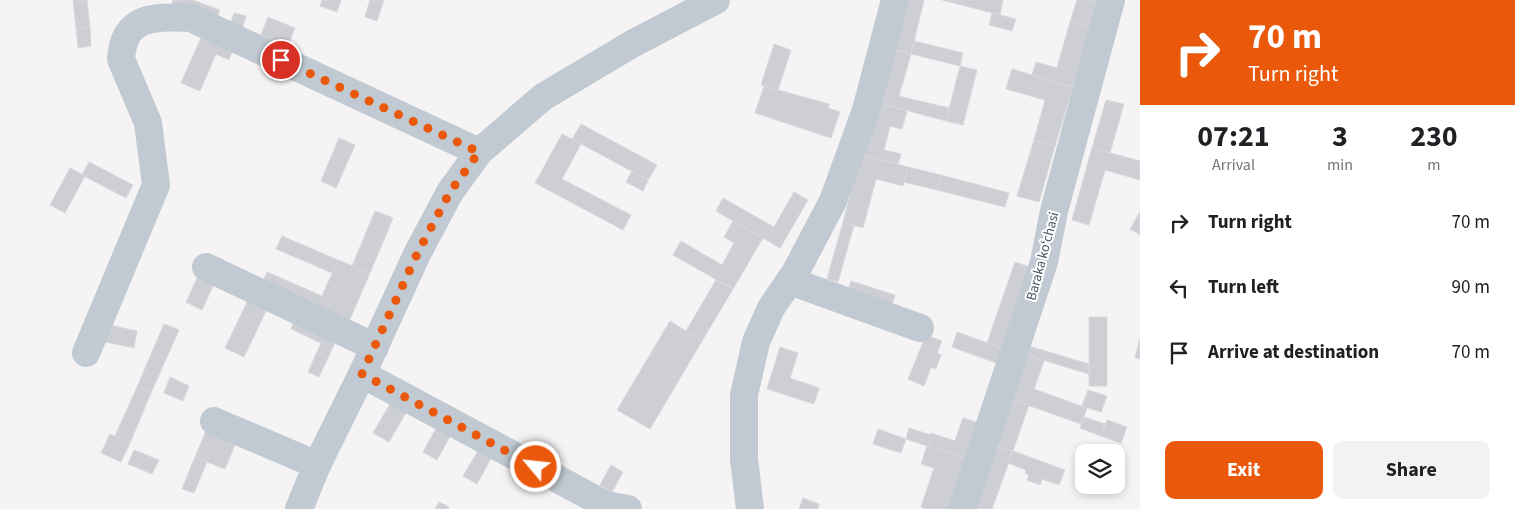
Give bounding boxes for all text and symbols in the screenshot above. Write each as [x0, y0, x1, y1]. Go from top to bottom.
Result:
text: 70 m [1248, 12, 1322, 62]
icon: right [1165, 20, 1230, 85]
pin [260, 39, 302, 81]
icon: arrive [267, 46, 295, 74]
text: Turn right [1248, 58, 1338, 90]
text: 07:21 [1197, 115, 1270, 158]
text: 3 [1332, 115, 1348, 158]
text: 230 [1410, 115, 1458, 158]
text: Arrival [1212, 154, 1255, 176]
text: min [1327, 154, 1353, 176]
text: m [1427, 154, 1441, 176]
icon: right [1165, 209, 1193, 237]
text: Turn right [1208, 209, 1292, 236]
text: 70 m [1452, 209, 1490, 236]
street label: Baraka koʻchasi [1022, 210, 1064, 303]
icon: left [1165, 274, 1193, 302]
text: Turn left [1208, 274, 1279, 301]
text: 90 m [1452, 274, 1490, 301]
icon: arrive [1165, 339, 1193, 367]
text: Arrive at destination [1208, 339, 1379, 366]
text: 70 m [1452, 339, 1490, 366]
position arrow [509, 440, 561, 492]
button: Exit [1165, 441, 1323, 499]
button: Share [1333, 441, 1490, 499]
map controls [1075, 444, 1125, 494]
button: layers [1075, 444, 1125, 494]

